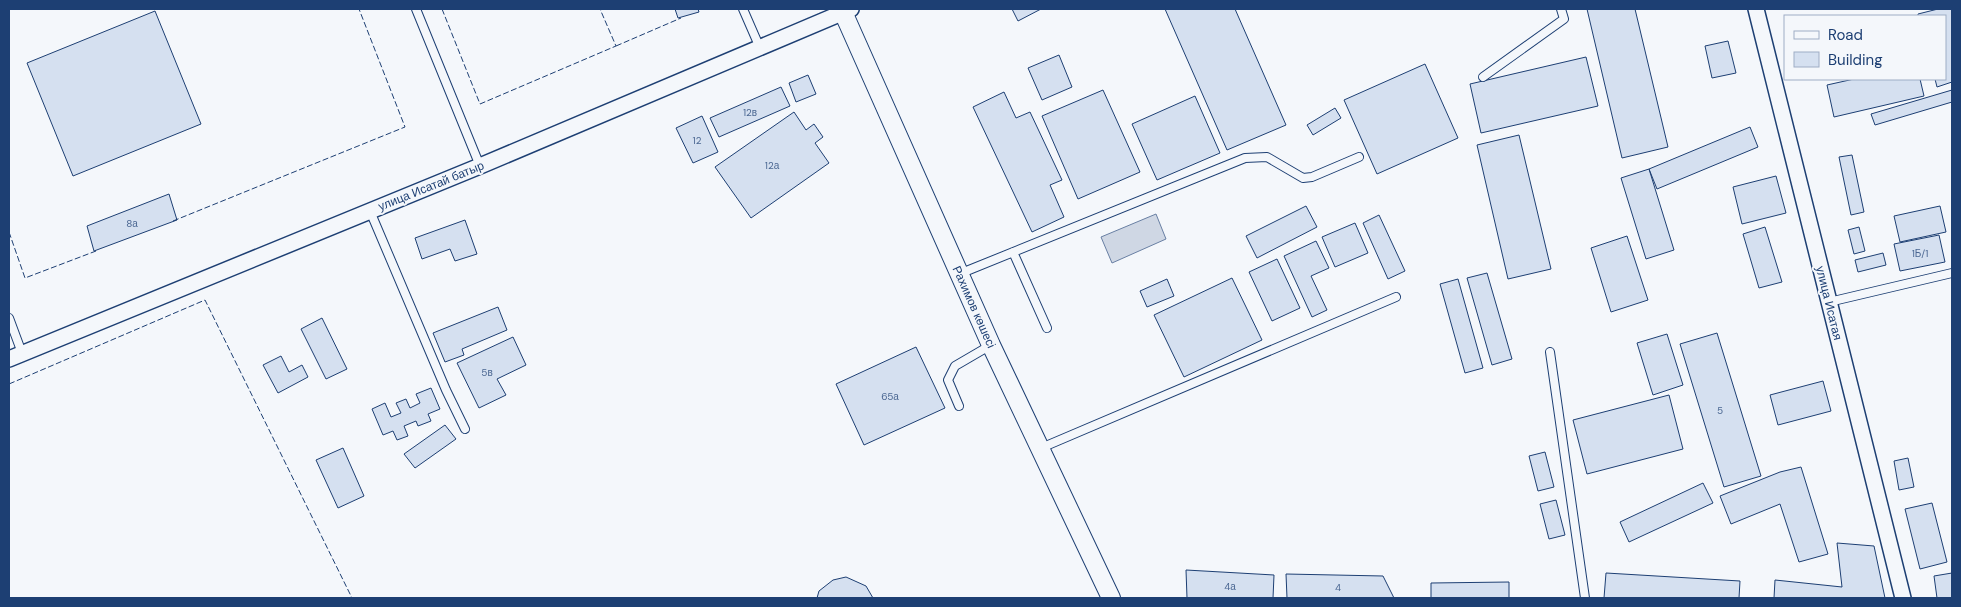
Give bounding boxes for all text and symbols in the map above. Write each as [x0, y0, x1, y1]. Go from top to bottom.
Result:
legend [1784, 15, 1946, 80]
text: Road [1828, 25, 1863, 45]
text: Building [1828, 50, 1883, 70]
house number: 12в [743, 106, 757, 119]
house number: 12 [693, 134, 702, 147]
street label: улица Исатай батыр [376, 157, 487, 215]
house number: 12а [765, 159, 780, 172]
house number: 8а [126, 217, 138, 230]
house number: 1Б/1 [1912, 247, 1928, 260]
street label: Рахимов көшесі [949, 263, 999, 351]
street label: улица Исатая [1812, 264, 1846, 342]
house number: 5в [481, 366, 493, 379]
house number: 65а [881, 390, 899, 403]
house number: 5 [1717, 404, 1723, 417]
house number: 4а [1224, 580, 1236, 593]
house number: 4 [1335, 581, 1341, 594]

